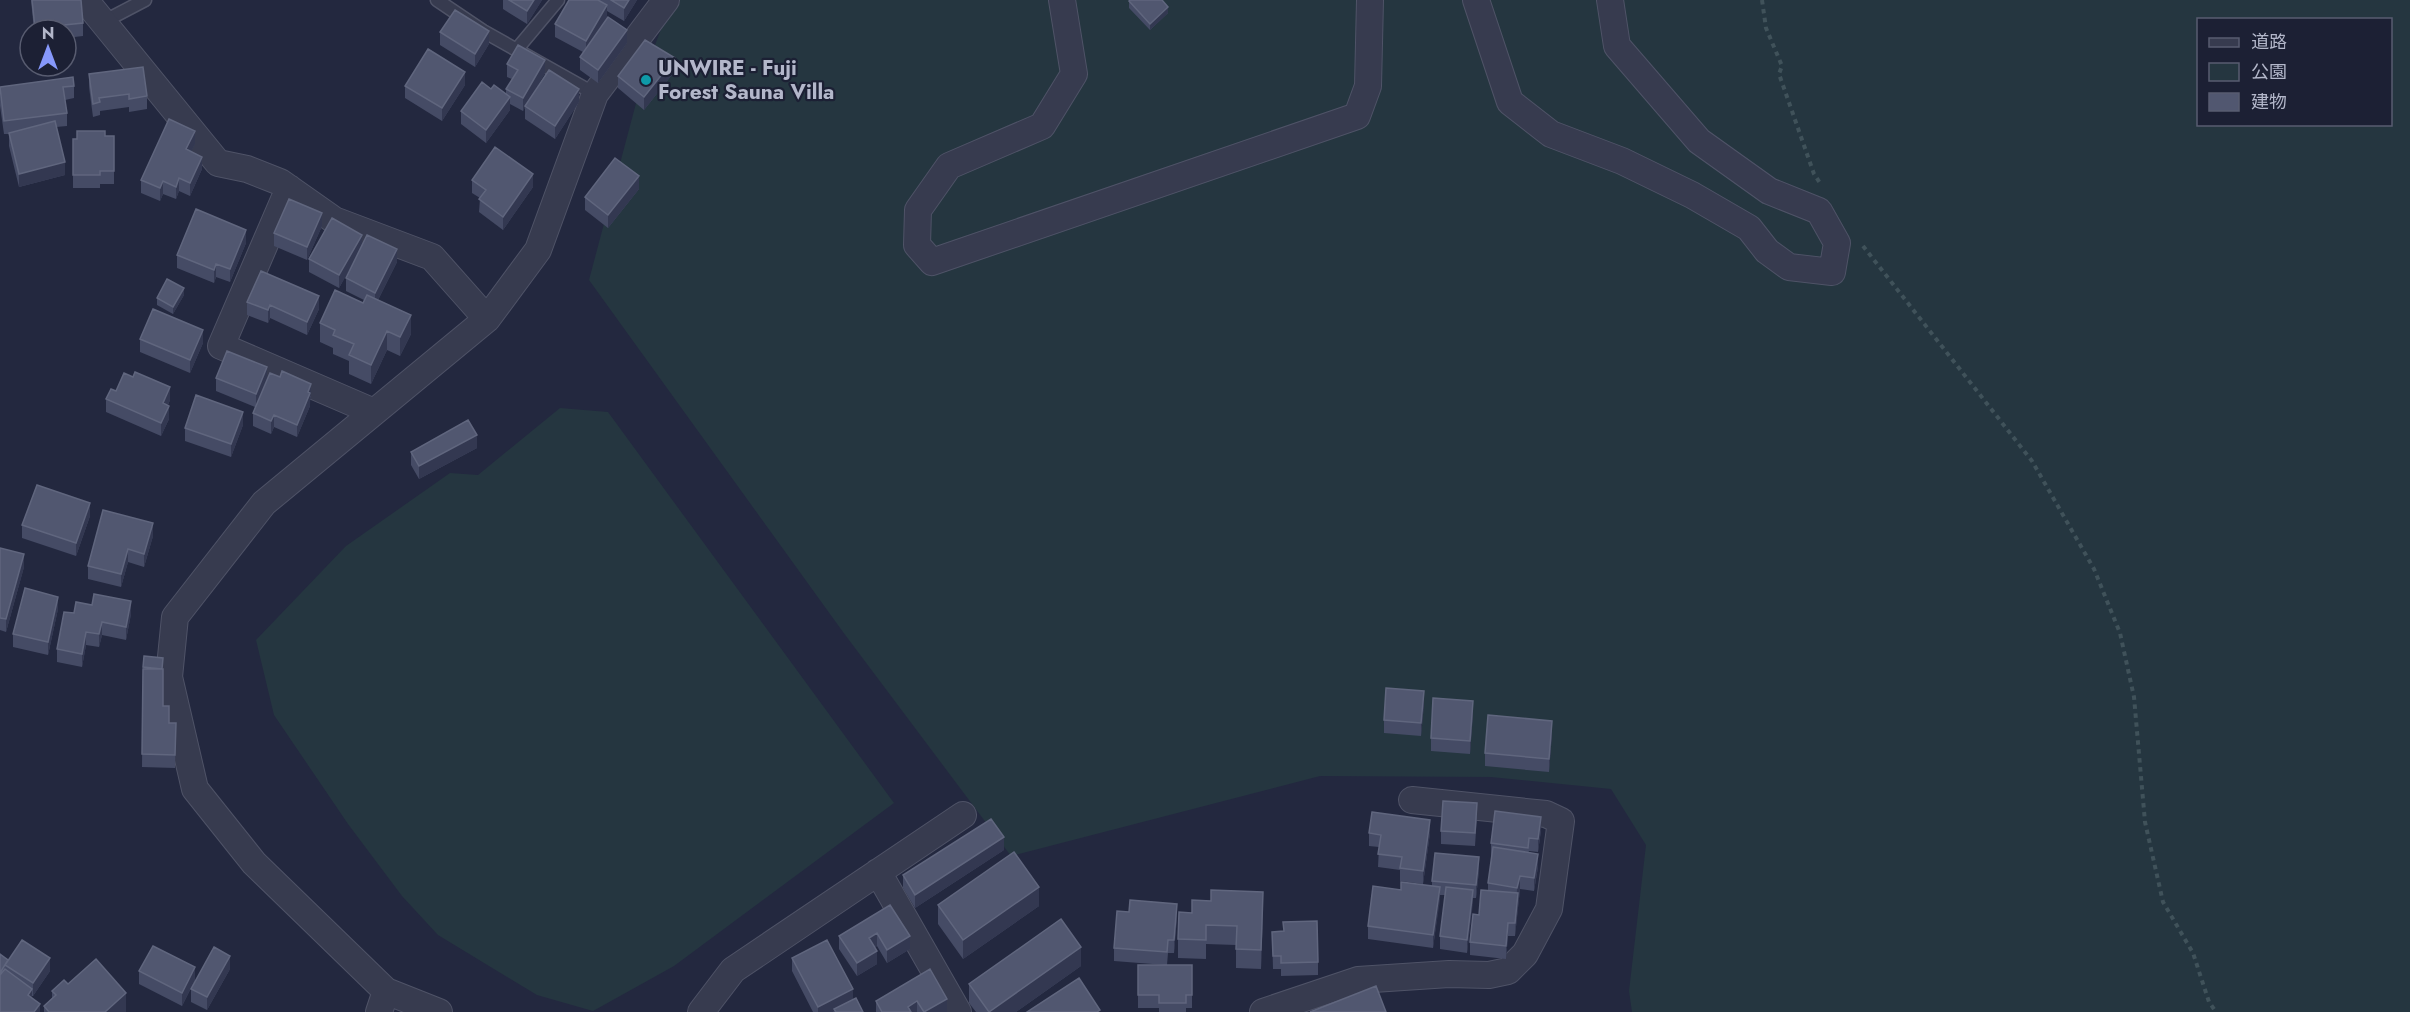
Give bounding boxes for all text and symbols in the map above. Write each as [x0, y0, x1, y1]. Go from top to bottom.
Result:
north arrow [18, 18, 78, 78]
legend [2197, 18, 2392, 126]
text: N [42, 22, 54, 45]
text: 道路 [2251, 29, 2287, 55]
place label: UNWIRE - Fuji Forest Sauna Villa [658, 53, 834, 107]
text: 公園 [2251, 59, 2287, 85]
marker: UNWIRE - Fuji Forest Sauna Villa [639, 73, 653, 87]
text: 建物 [2251, 89, 2287, 115]

